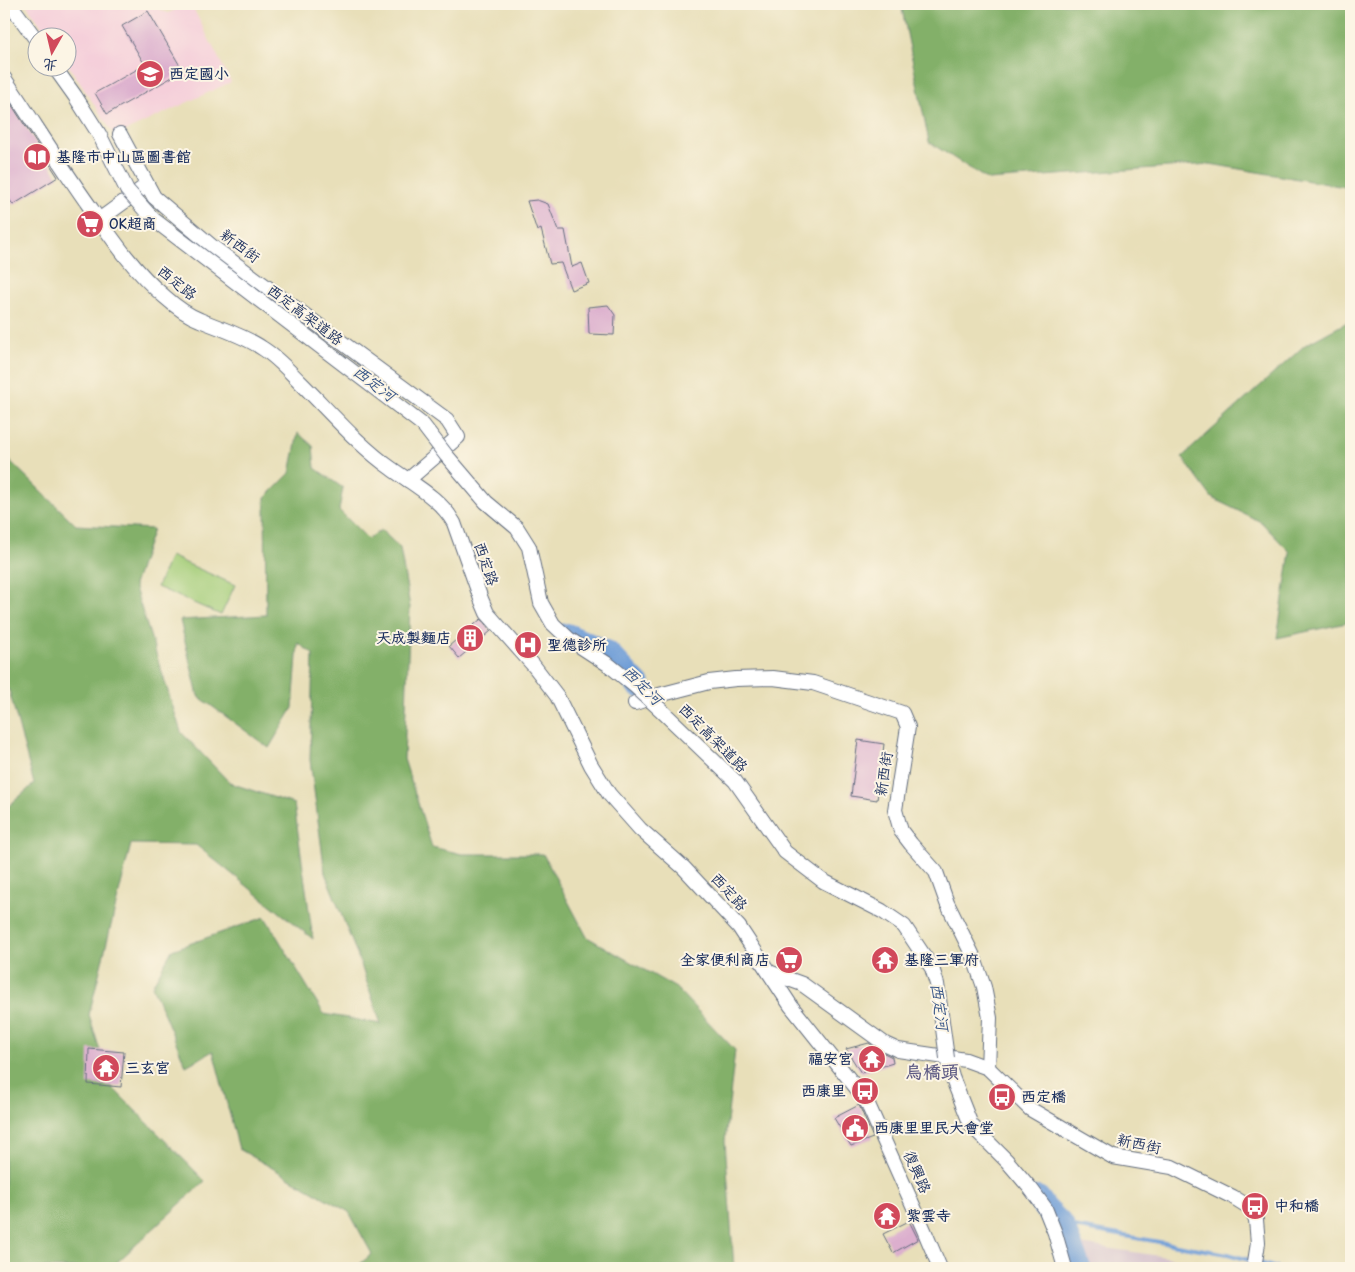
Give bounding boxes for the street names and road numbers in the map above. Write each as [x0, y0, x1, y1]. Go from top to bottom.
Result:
street label: 新西街 [217, 225, 263, 267]
street label: 西定路 [154, 262, 200, 304]
street label: 西定高架道路 [264, 281, 346, 349]
street label: 西定路 [470, 540, 502, 588]
street label: 西定高架道路 [675, 700, 751, 776]
street label: 新西街 [872, 750, 896, 798]
street label: 西定路 [707, 869, 751, 915]
street label: 新西街 [1115, 1131, 1163, 1157]
street label: 復興路 [900, 1148, 934, 1196]

